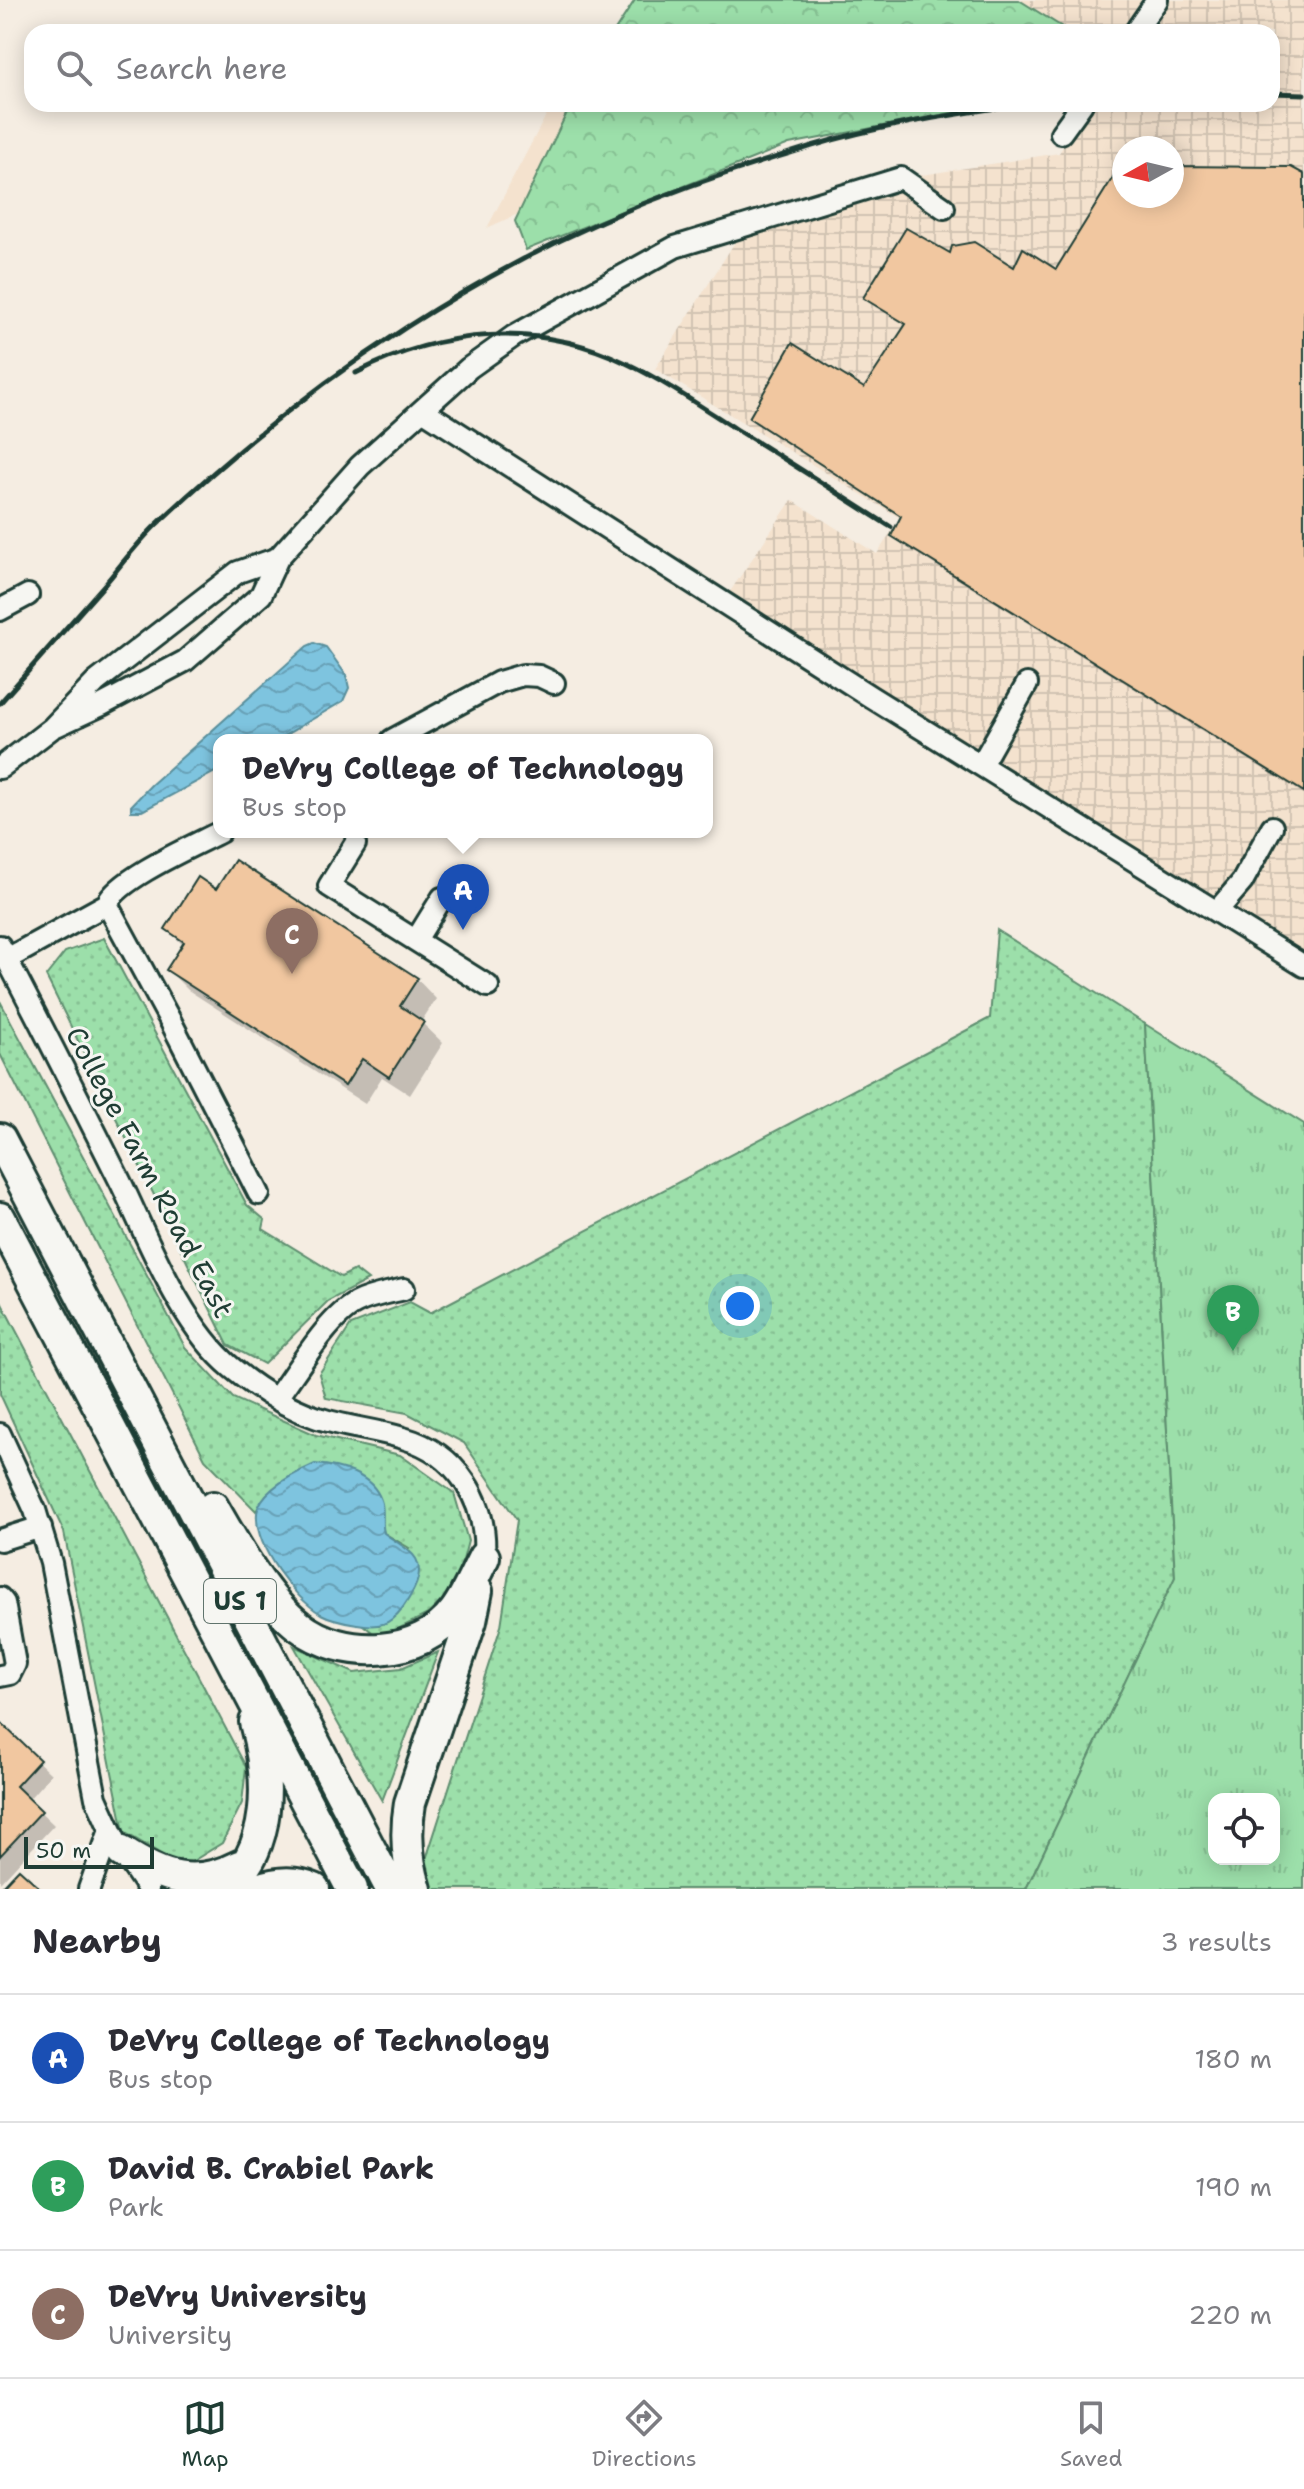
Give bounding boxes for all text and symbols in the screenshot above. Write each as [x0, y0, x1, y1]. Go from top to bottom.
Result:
search box [24, 24, 1280, 112]
icon: search [52, 46, 96, 90]
text: Search here [116, 48, 287, 89]
north arrow [1112, 136, 1184, 208]
popup [213, 734, 713, 838]
text: DeVry College of Technology [242, 748, 684, 789]
text: Bus stop [242, 789, 347, 824]
pin: A [437, 864, 489, 930]
pin: C [266, 908, 318, 974]
street label: College Farm Road East [57, 1020, 243, 1324]
pin: B [1207, 1285, 1259, 1351]
your location [720, 1286, 760, 1326]
road number: US 1 [204, 1579, 276, 1623]
map controls [1208, 1793, 1280, 1865]
button: locate [1208, 1793, 1280, 1865]
scale bar [24, 1833, 154, 1869]
text: 50 m [36, 1836, 91, 1865]
text: Nearby [32, 1918, 162, 1964]
text: 3 results [1160, 1924, 1272, 1959]
text: DeVry College of Technology [108, 2020, 550, 2061]
text: A [48, 2041, 68, 2076]
text: 180 m [1194, 2041, 1272, 2076]
text: Bus stop [108, 2061, 213, 2096]
text: David B. Crabiel Park [108, 2148, 434, 2189]
text: B [50, 2169, 66, 2204]
text: 190 m [1195, 2169, 1272, 2204]
text: Park [108, 2189, 164, 2224]
text: DeVry University [108, 2276, 367, 2317]
text: C [50, 2297, 66, 2332]
text: 220 m [1188, 2297, 1272, 2332]
text: University [108, 2317, 232, 2352]
tab: Map [182, 2396, 229, 2473]
tab: Directions [592, 2396, 697, 2473]
tab: Saved [1060, 2396, 1122, 2473]

